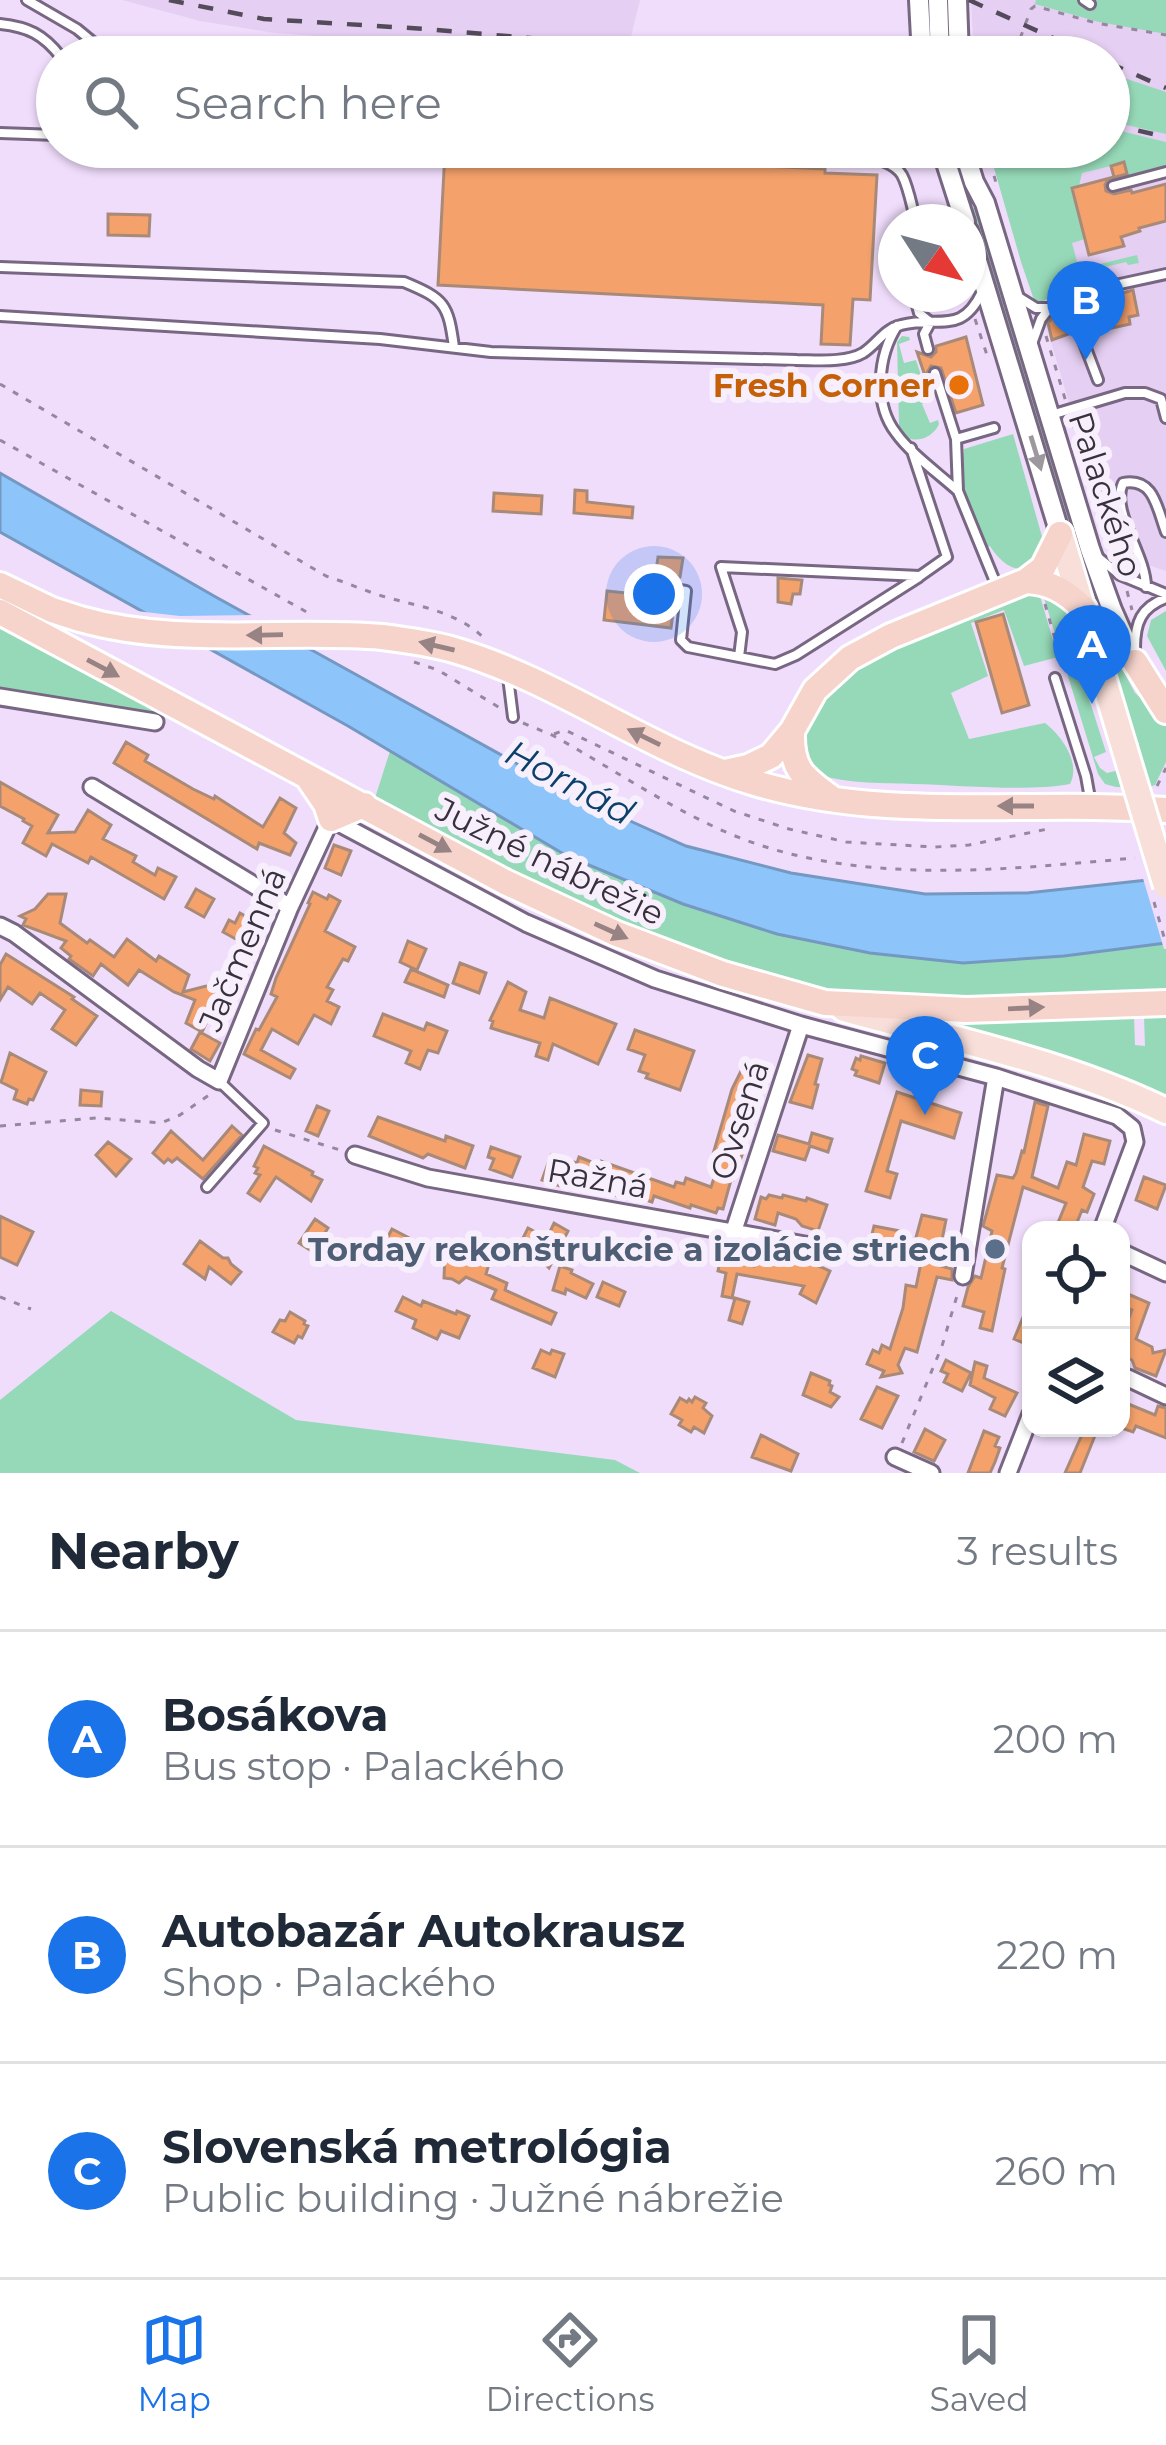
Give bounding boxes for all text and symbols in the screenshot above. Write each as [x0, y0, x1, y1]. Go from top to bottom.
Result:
search box [36, 36, 1130, 168]
icon: search [78, 69, 144, 135]
text: Search here [174, 75, 442, 130]
north arrow [878, 204, 986, 312]
pin: B [1047, 261, 1125, 360]
place label: Fresh Corner [713, 365, 935, 405]
marker: Fresh Corner [946, 372, 972, 398]
street label: Palackého [1061, 406, 1151, 582]
one-way arrow [1028, 435, 1046, 472]
your location [624, 564, 684, 624]
pin: A [1053, 605, 1131, 704]
one-way arrow [245, 626, 283, 645]
one-way arrow [419, 636, 456, 655]
one-way arrow [85, 657, 120, 677]
one-way arrow [626, 727, 661, 747]
water label: Hornád [498, 730, 642, 834]
street label: Južné nábrežie [428, 788, 671, 934]
one-way arrow [996, 796, 1034, 816]
one-way arrow [417, 832, 452, 853]
street label: Jačmenná [189, 861, 294, 1038]
one-way arrow [594, 922, 629, 942]
one-way arrow [1008, 998, 1046, 1017]
pin: C [886, 1016, 964, 1115]
street label: Ovsená [701, 1055, 777, 1185]
street label: Ražná [544, 1149, 652, 1207]
map controls [1022, 1221, 1130, 1437]
button: locate [1022, 1221, 1130, 1329]
place label: Torday rekonštrukcie a izolácie striech [308, 1229, 971, 1269]
marker: Torday rekonštrukcie a izolácie striech [982, 1236, 1008, 1262]
button: layers [1022, 1329, 1130, 1437]
text: Nearby [48, 1520, 239, 1582]
text: 3 results [957, 1527, 1118, 1575]
text: Bosákova [162, 1687, 389, 1742]
text: A [72, 1715, 102, 1763]
text: 200 m [993, 1715, 1118, 1763]
text: Bus stop · Palackého [162, 1742, 565, 1790]
text: Autobazár Autokrausz [162, 1903, 685, 1958]
text: B [72, 1931, 102, 1979]
text: 220 m [996, 1931, 1118, 1979]
text: Shop · Palackého [162, 1958, 496, 2006]
text: Slovenská metrológia [162, 2119, 672, 2174]
text: C [73, 2147, 101, 2195]
text: 260 m [995, 2147, 1118, 2195]
text: Public building · Južné nábrežie [162, 2174, 784, 2222]
tab: Map [137, 2307, 211, 2419]
tab: Directions [486, 2307, 655, 2419]
tab: Saved [929, 2307, 1029, 2419]

